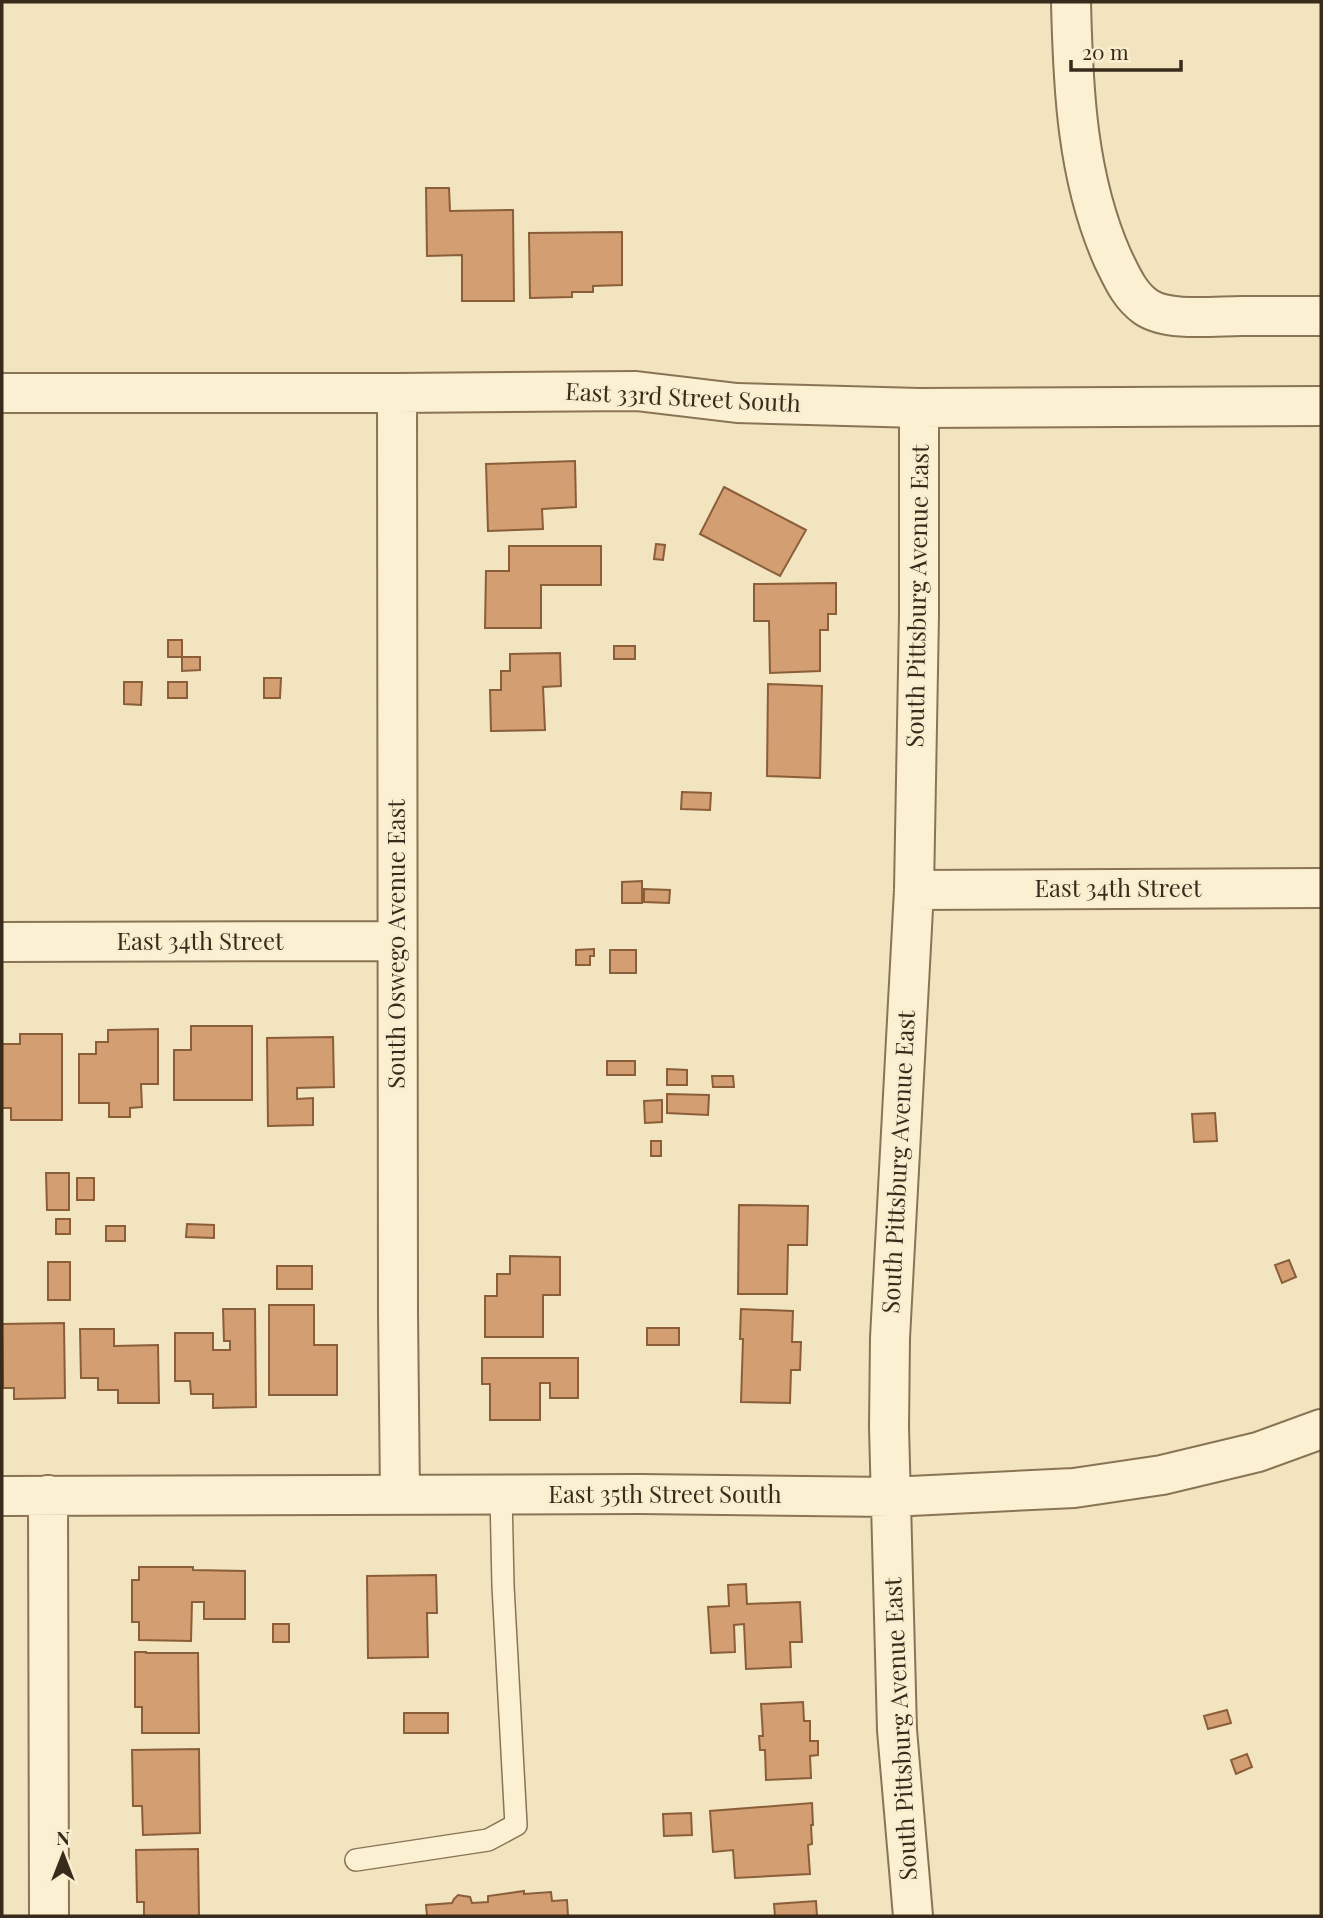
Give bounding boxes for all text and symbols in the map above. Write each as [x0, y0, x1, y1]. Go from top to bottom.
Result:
scale bar [1071, 28, 1181, 72]
text: 20 m [1082, 37, 1129, 65]
street label: East 33rd Street South [565, 374, 802, 418]
street label: South Pittsburg Avenue East [897, 444, 935, 748]
street label: South Oswego Avenue East [379, 799, 411, 1089]
street label: East 34th Street [1034, 871, 1202, 903]
street label: East 34th Street [116, 924, 284, 956]
street label: South Pittsburg Avenue East [873, 1009, 921, 1314]
street label: East 35th Street South [548, 1477, 782, 1509]
street label: South Pittsburg Avenue East [875, 1576, 923, 1881]
north arrow [28, 1820, 98, 1890]
text: N [56, 1824, 70, 1850]

